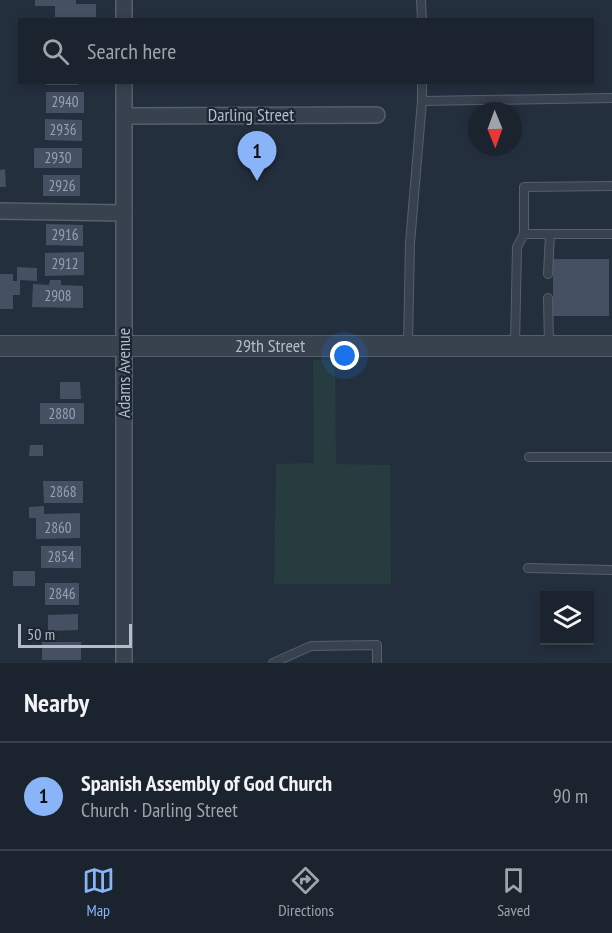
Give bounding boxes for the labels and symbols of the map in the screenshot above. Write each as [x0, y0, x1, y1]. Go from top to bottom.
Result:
house number: 2940 [51, 92, 79, 111]
north arrow [468, 102, 522, 156]
street label: Darling Street [208, 103, 294, 126]
house number: 2936 [49, 120, 77, 139]
pin: 1 [238, 132, 276, 181]
house number: 2930 [44, 148, 72, 167]
house number: 2926 [48, 176, 76, 195]
house number: 2916 [51, 225, 79, 244]
house number: 2912 [51, 254, 79, 273]
house number: 2908 [44, 286, 72, 305]
street label: Adams Avenue [112, 328, 135, 418]
street label: 29th Street [235, 334, 305, 357]
your location [330, 341, 359, 370]
house number: 2880 [48, 404, 76, 423]
house number: 2868 [49, 482, 77, 501]
house number: 2860 [44, 518, 72, 537]
house number: 2854 [47, 547, 75, 566]
house number: 2846 [48, 584, 76, 603]
scale bar [18, 621, 132, 648]

